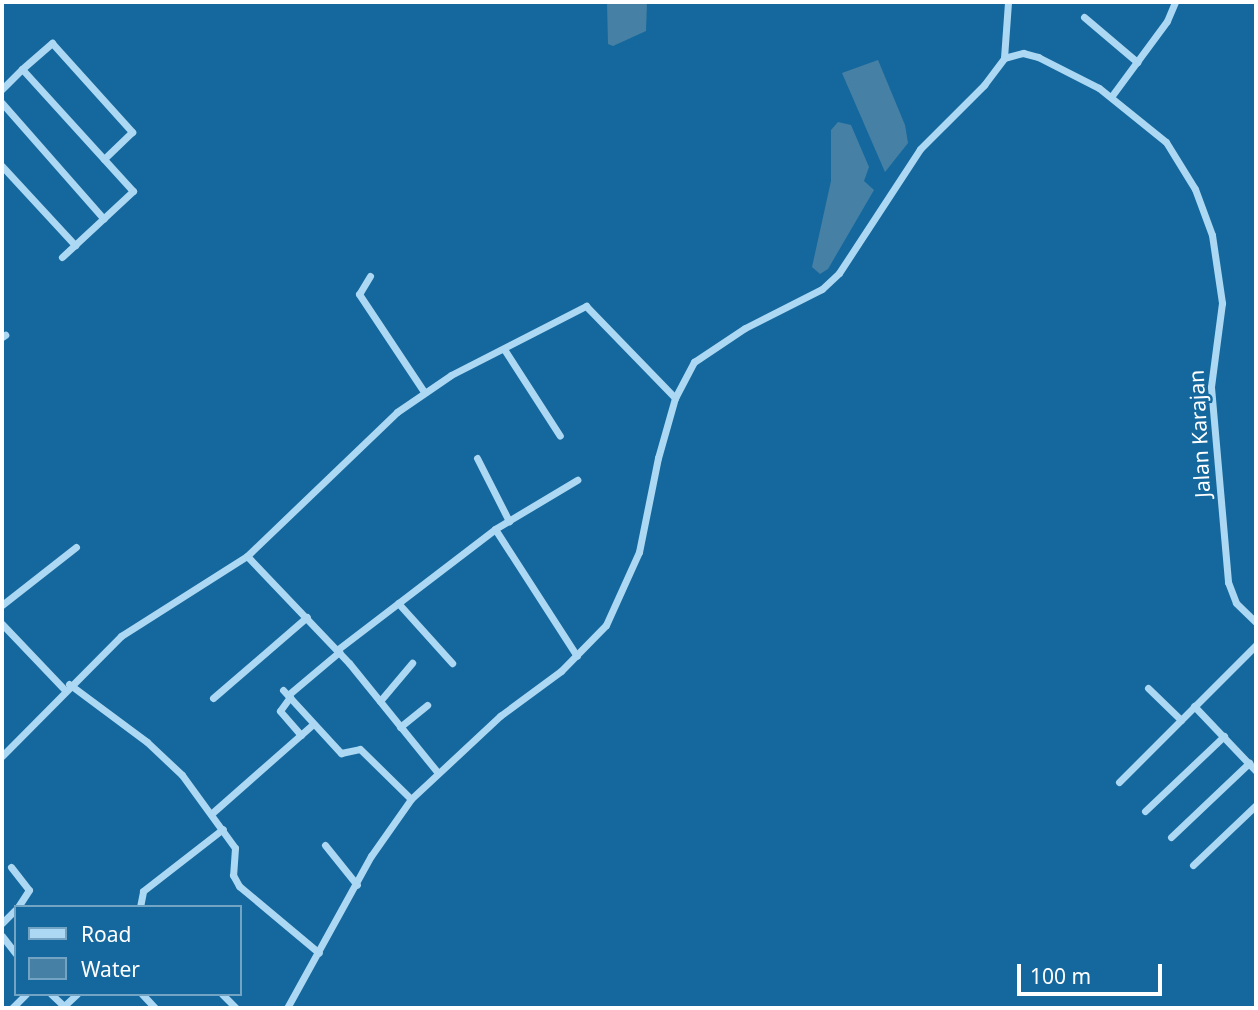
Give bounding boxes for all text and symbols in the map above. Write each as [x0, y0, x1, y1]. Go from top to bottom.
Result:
street label: Jalan Karajan [1183, 369, 1215, 499]
legend [14, 905, 242, 996]
text: Road [81, 920, 131, 948]
scale bar [1020, 950, 1165, 994]
text: Water [81, 955, 140, 983]
text: 100 m [1030, 962, 1091, 990]

